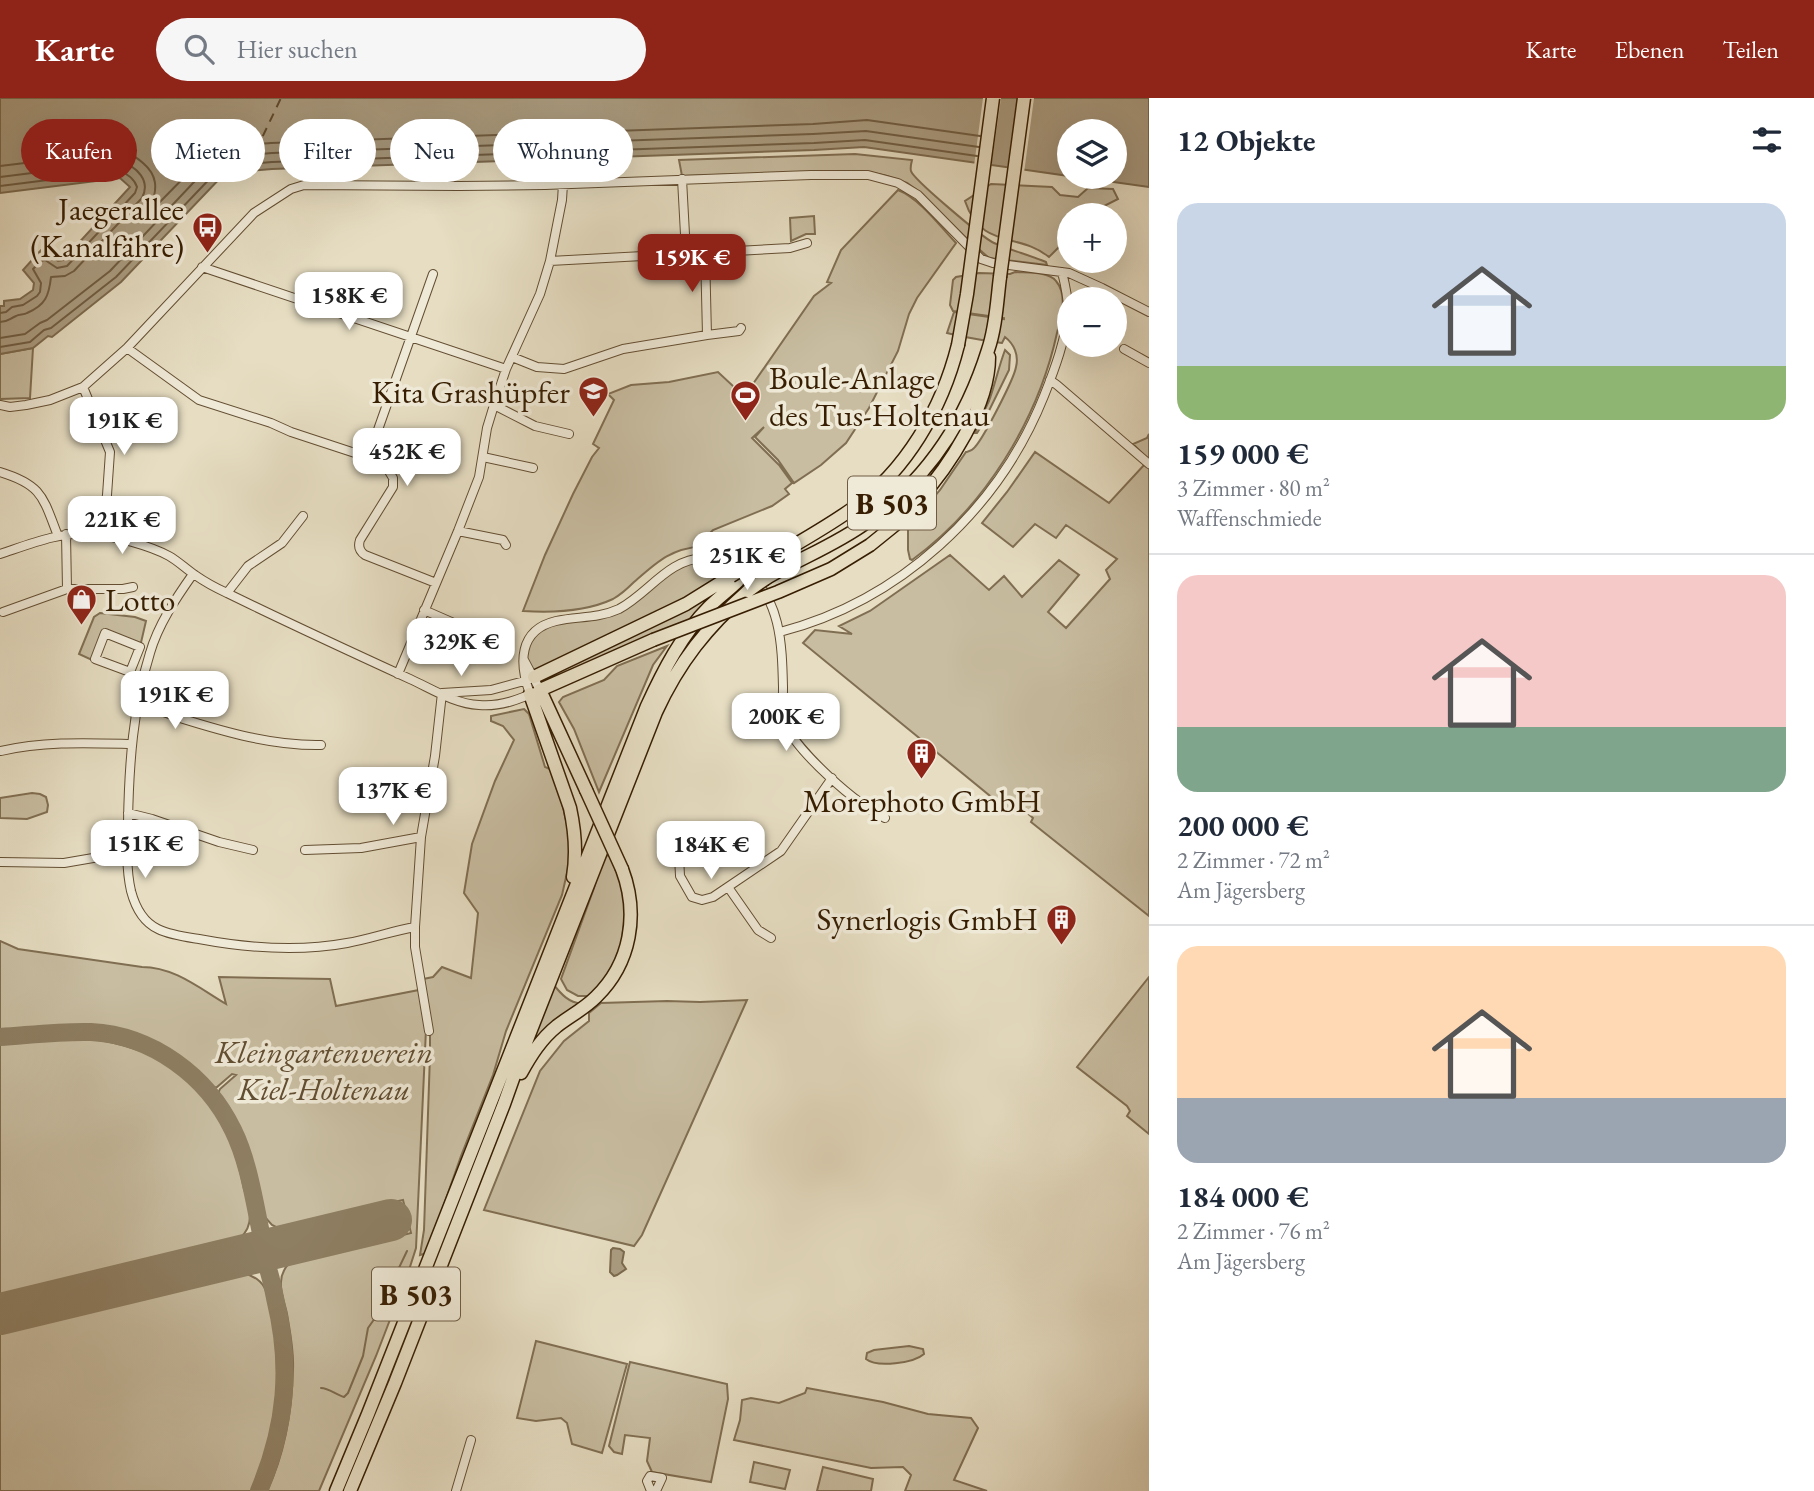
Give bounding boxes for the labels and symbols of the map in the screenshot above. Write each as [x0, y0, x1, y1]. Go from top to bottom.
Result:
place label: Jaegerallee (Kanalfähre) [30, 188, 184, 267]
bus stop icon: Jaegerallee (Kanalfähre) [190, 210, 224, 254]
pin: 159K € [635, 234, 749, 294]
pin: 158K € [292, 272, 406, 332]
place label: Boule-Anlage des Tus-Holtenau [769, 357, 990, 436]
place label: Kita Grashüpfer [372, 371, 570, 413]
school or university icon: Kita Grashüpfer [576, 375, 610, 419]
sports icon: Boule-Anlage des Tus-Holtenau [729, 379, 763, 423]
pin: 191K € [67, 398, 181, 457]
pin: 452K € [350, 428, 464, 488]
road number: B 503 [848, 476, 936, 530]
pin: 221K € [65, 496, 179, 556]
pin: 251K € [690, 532, 804, 592]
place label: Lotto [105, 579, 175, 621]
shop icon: Lotto [65, 583, 99, 627]
pin: 329K € [404, 618, 518, 678]
pin: 191K € [118, 672, 232, 731]
pin: 200K € [729, 694, 843, 753]
building icon: Morephoto GmbH [905, 737, 939, 781]
pin: 137K € [336, 768, 450, 827]
place label: Morephoto GmbH [803, 780, 1041, 822]
pin: 151K € [88, 820, 202, 880]
pin: 184K € [654, 822, 768, 881]
place label: Synerlogis GmbH [816, 898, 1038, 940]
building icon: Synerlogis GmbH [1044, 902, 1078, 946]
park label: Kleingartenverein Kiel-Holtenau [214, 1031, 433, 1110]
road number: B 503 [372, 1268, 460, 1320]

